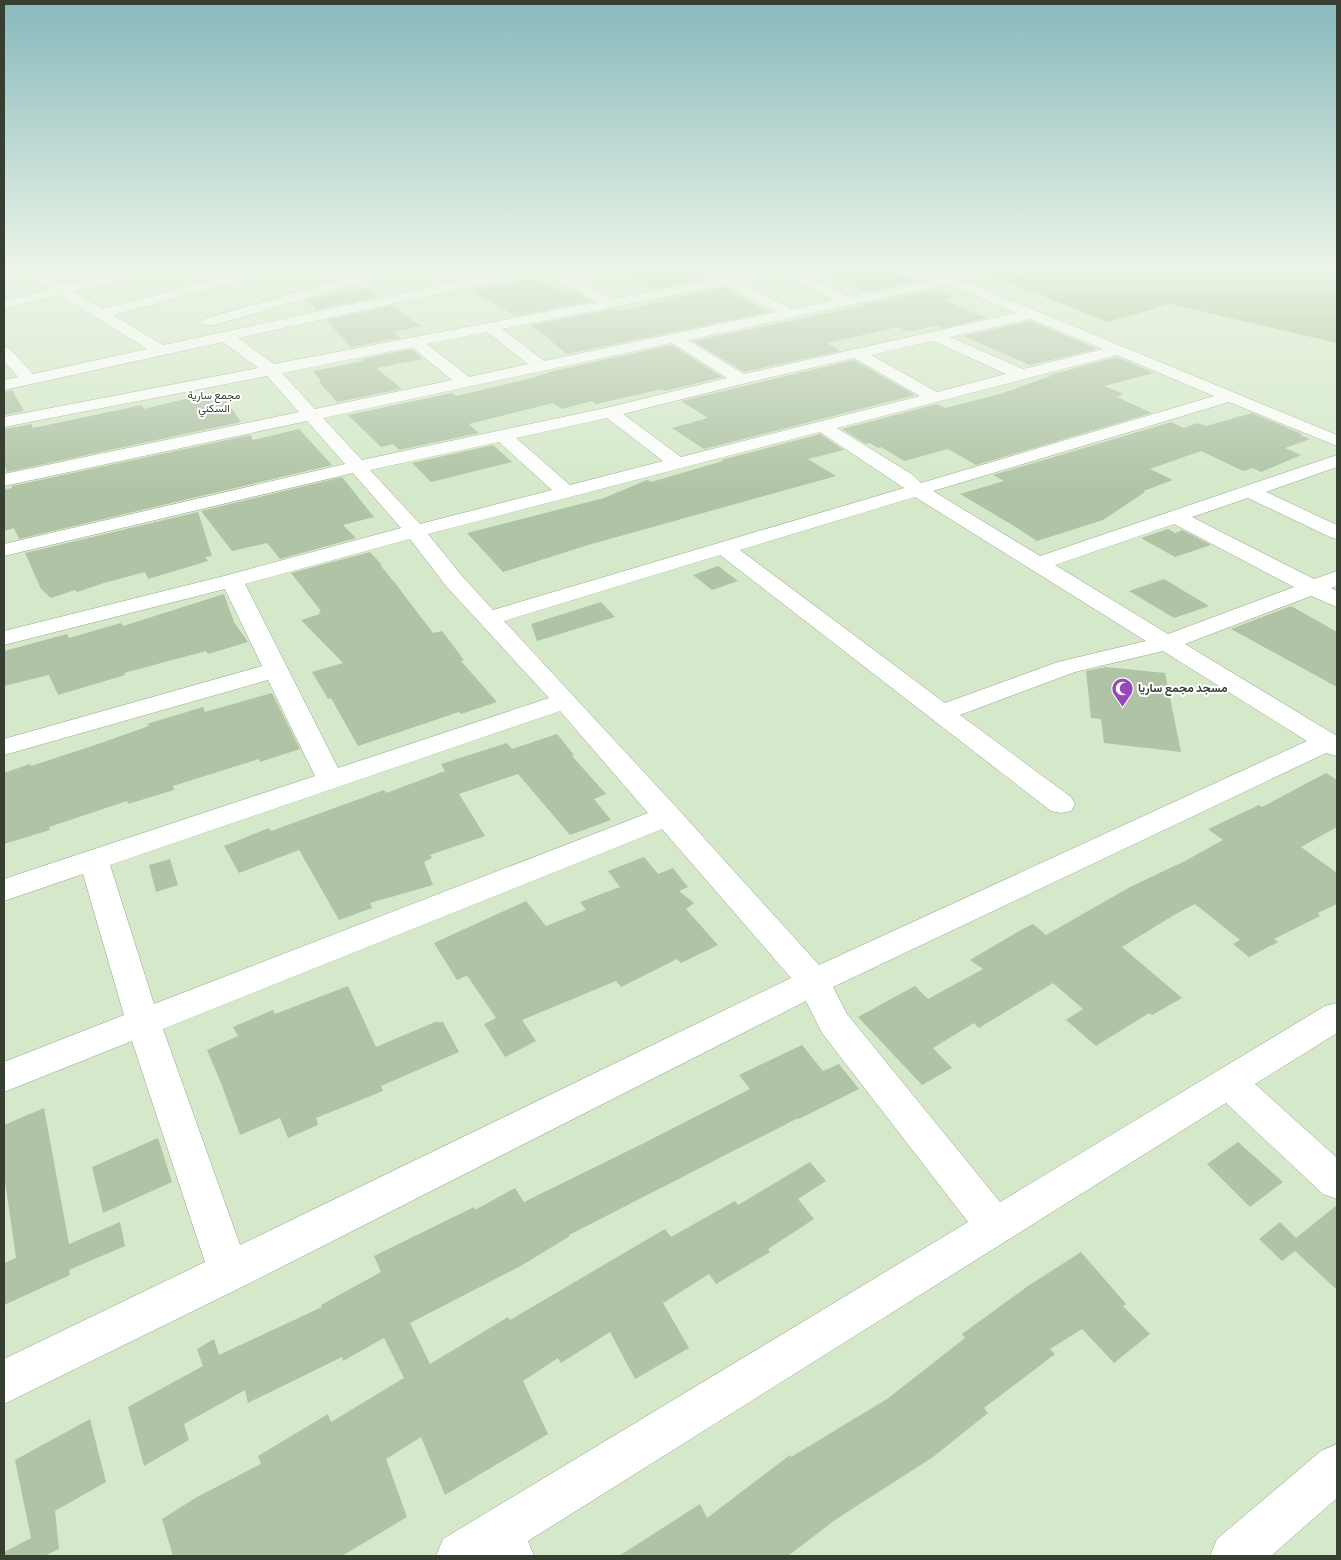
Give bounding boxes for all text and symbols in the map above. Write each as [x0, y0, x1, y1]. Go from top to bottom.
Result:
district label: مجمع سارية السكني [188, 388, 241, 418]
mosque icon: مسجد مجمع ساريا [1110, 676, 1134, 707]
place label: مسجد مجمع ساريا [1138, 680, 1228, 697]

